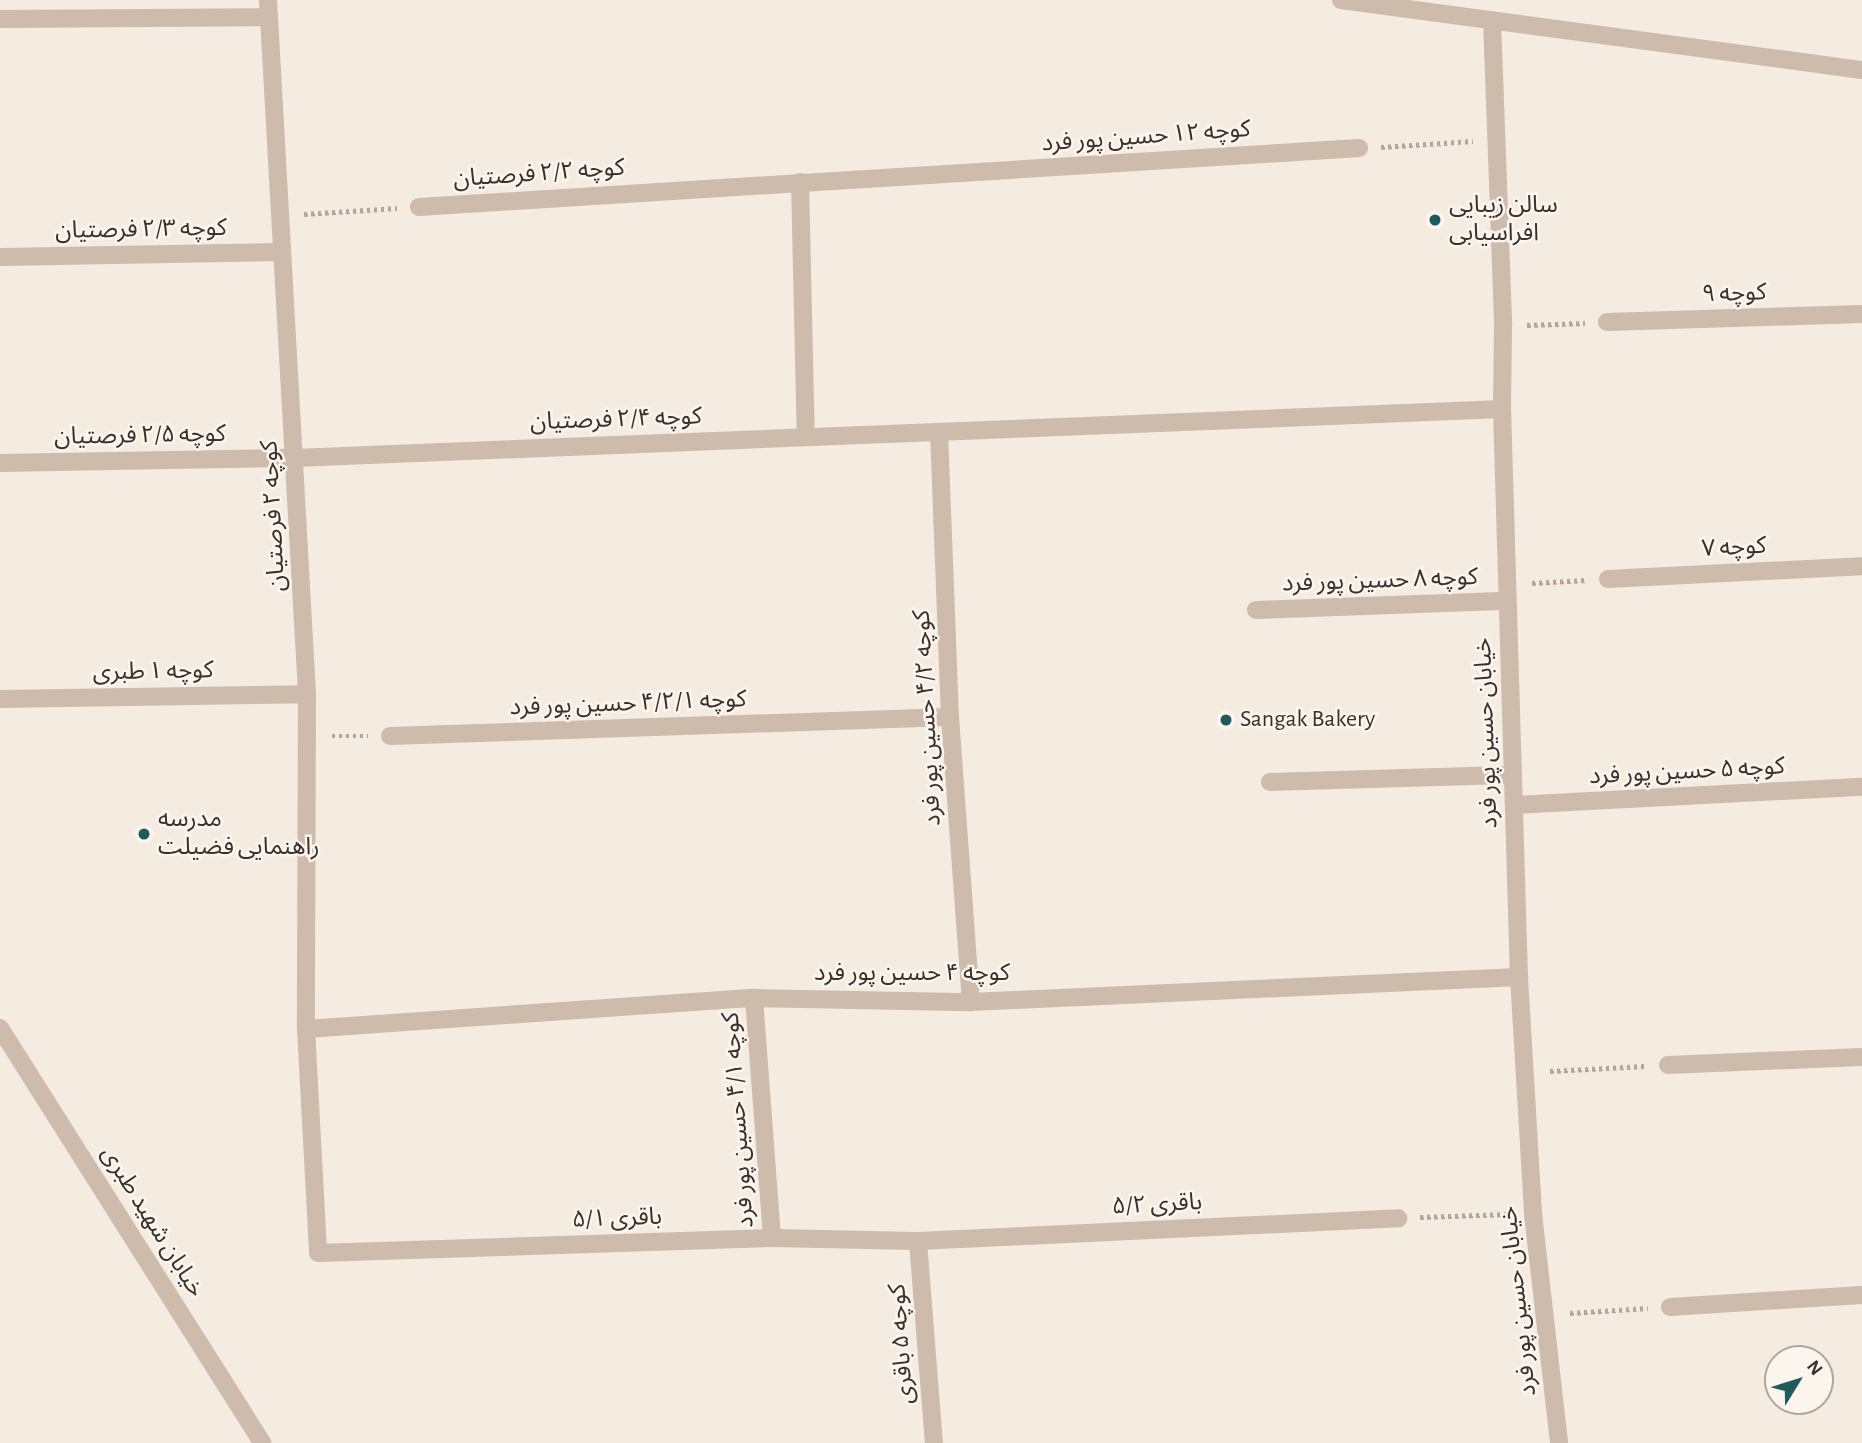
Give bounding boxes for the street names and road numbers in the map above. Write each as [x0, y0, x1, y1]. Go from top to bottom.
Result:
street label: کوچه ۱۲ حسین پور فرد [1040, 115, 1252, 159]
street label: کوچه ۲/۲ فرصتیان [452, 154, 626, 194]
street label: کوچه ۲/۳ فرصتیان [55, 214, 227, 246]
street label: کوچه ۹ [1701, 278, 1767, 310]
street label: کوچه ۲/۴ فرصتیان [530, 403, 702, 437]
street label: کوچه ۲/۵ فرصتیان [54, 420, 226, 452]
street label: کوچه ۲ فرصتیان [256, 440, 292, 592]
street label: کوچه ۷ [1701, 532, 1767, 564]
street label: کوچه ۸ حسین پور فرد [1282, 563, 1478, 599]
street label: کوچه ۴/۲ حسین پور فرد [908, 609, 948, 827]
street label: خیابان حسین پور فرد [1469, 637, 1505, 829]
street label: کوچه ۱ طبری [92, 657, 214, 687]
street label: کوچه ۴/۲/۱ حسین پور فرد [509, 685, 747, 723]
street label: کوچه ۵ حسین پور فرد [1588, 752, 1786, 792]
street label: کوچه ۴ حسین پور فرد [814, 960, 1010, 988]
street label: کوچه ۴/۱ حسین پور فرد [717, 1011, 761, 1229]
street label: خیابان شهید طبری [94, 1141, 210, 1303]
street label: باقری ۵/۲ [1111, 1188, 1203, 1222]
street label: باقری ۵/۱ [571, 1203, 663, 1235]
street label: خیابان حسین پور فرد [1495, 1204, 1543, 1398]
street label: کوچه ۵ باقری [883, 1283, 921, 1405]

